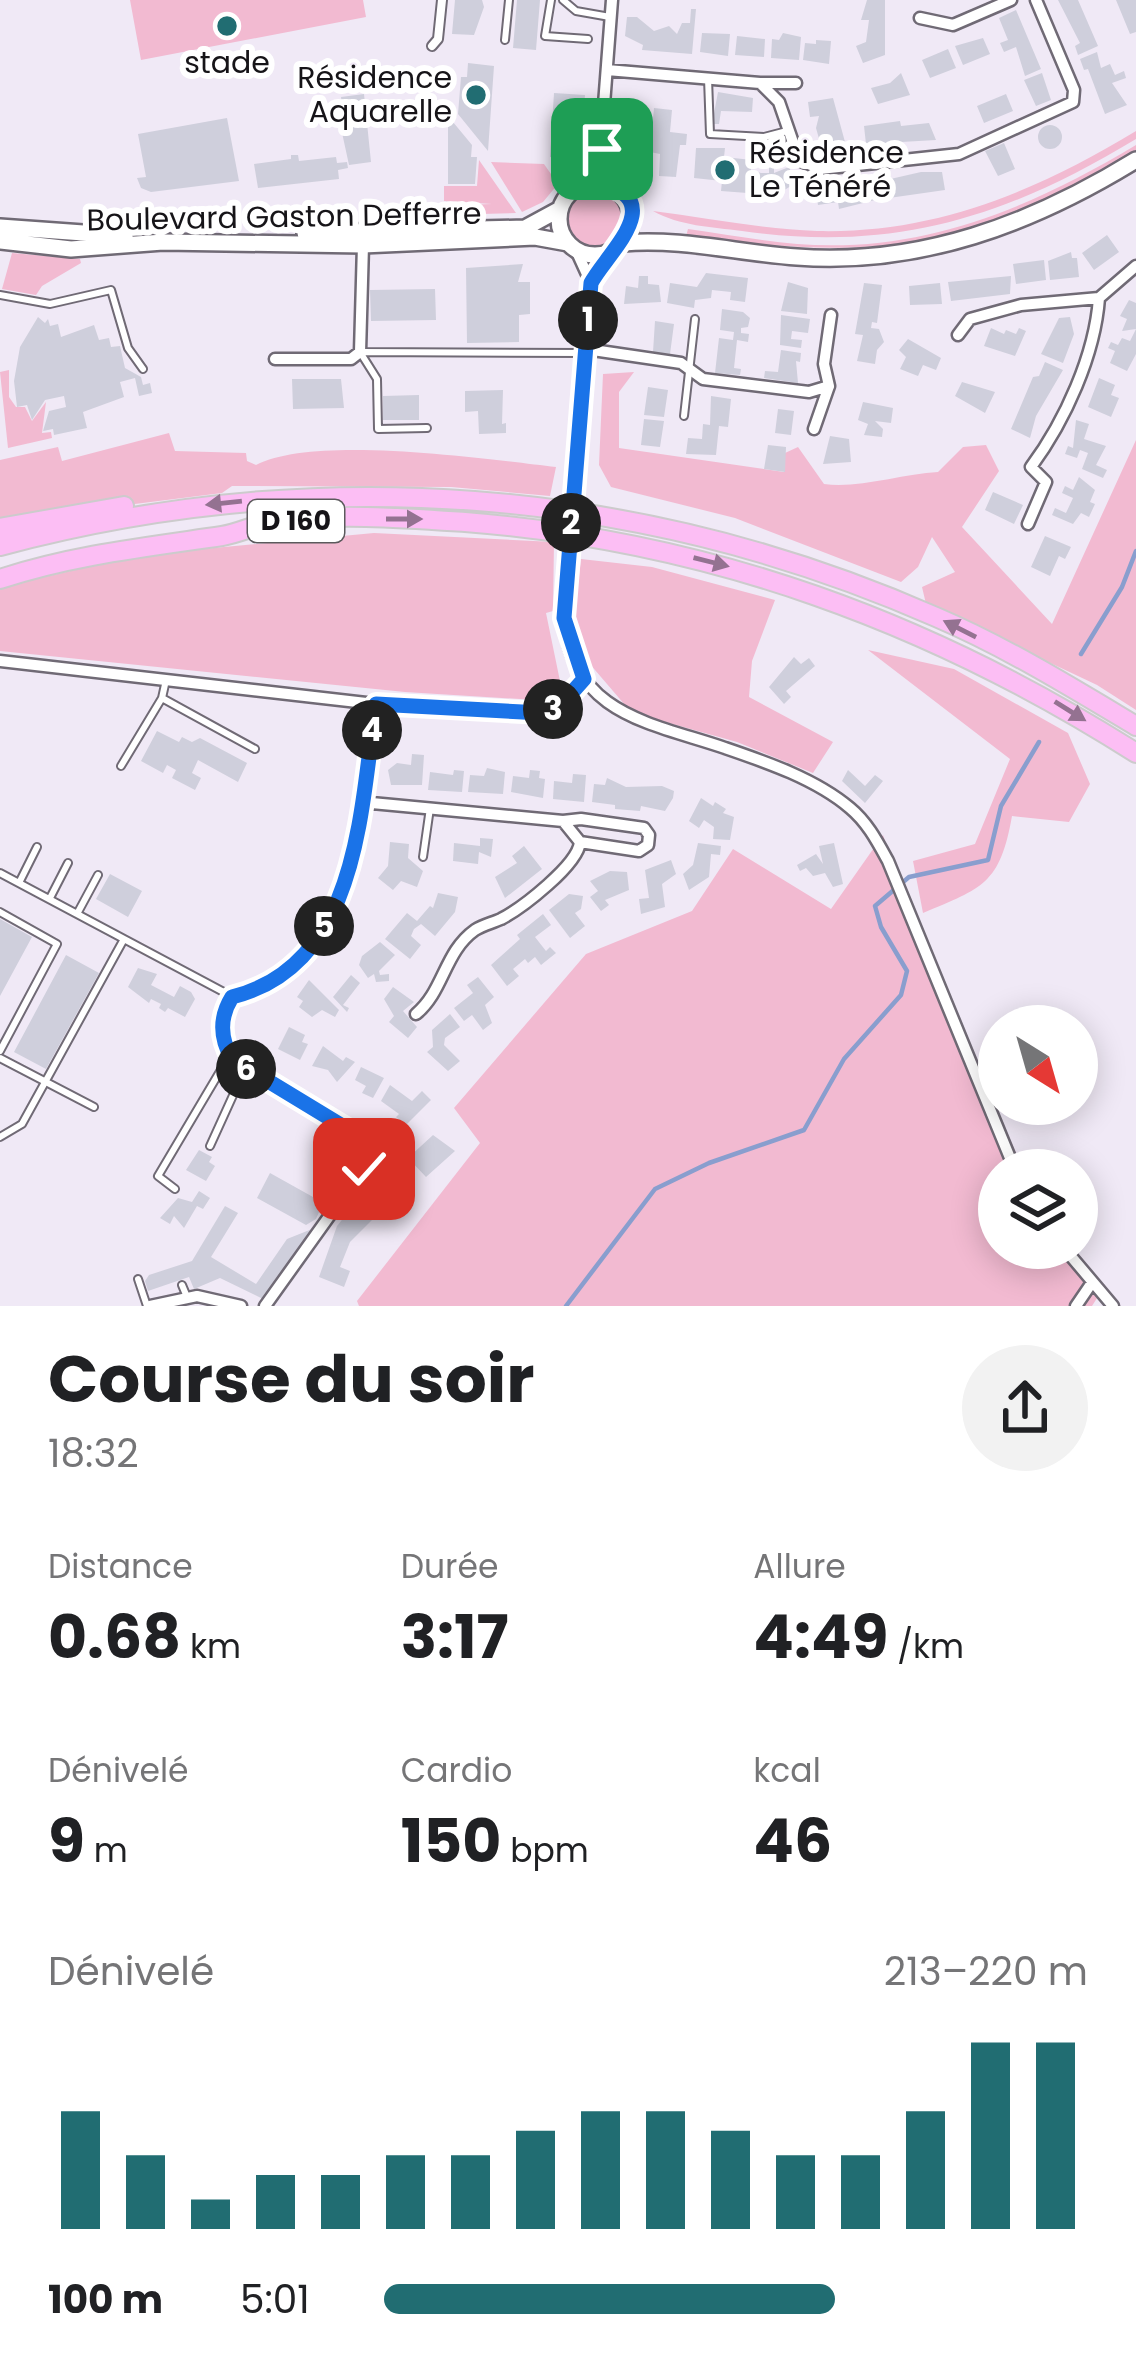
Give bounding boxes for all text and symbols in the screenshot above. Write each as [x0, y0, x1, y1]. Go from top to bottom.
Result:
marker: stade [214, 13, 240, 39]
place label: stade [184, 41, 270, 84]
place label: Résidence Aquarelle [297, 56, 452, 133]
marker: Résidence Aquarelle [463, 82, 489, 108]
pin [551, 98, 653, 200]
icon: arrive [569, 116, 635, 182]
place label: Résidence Le Ténéré [749, 131, 904, 208]
marker: Résidence Le Ténéré [712, 157, 738, 183]
street label: Boulevard Gaston Defferre [86, 192, 482, 241]
pin: 1 [558, 290, 618, 350]
text: 1 [582, 296, 594, 343]
pin: 2 [541, 493, 601, 553]
one-way arrow [205, 494, 242, 513]
text: 2 [562, 499, 580, 546]
road number: D 160 [248, 500, 344, 542]
one-way arrow [386, 509, 424, 529]
one-way arrow [693, 553, 730, 572]
one-way arrow [943, 619, 978, 639]
pin: 3 [523, 679, 583, 739]
text: 3 [543, 685, 563, 732]
pin: 4 [342, 700, 402, 760]
one-way arrow [1053, 700, 1087, 721]
text: 4 [361, 706, 383, 753]
pin: 5 [294, 896, 354, 956]
text: 5 [313, 902, 335, 949]
north arrow [978, 1005, 1098, 1125]
map controls [978, 1005, 1098, 1269]
pin: 6 [216, 1039, 276, 1099]
text: 6 [235, 1045, 257, 1092]
pin [313, 1118, 415, 1220]
icon: check [331, 1136, 397, 1202]
button: layers [978, 1149, 1098, 1269]
text: Course du soir [48, 1333, 534, 1425]
button: share [962, 1345, 1088, 1471]
text: 18:32 [48, 1426, 139, 1481]
text: Distance [48, 1543, 193, 1590]
text: Durée [401, 1543, 498, 1590]
text: Allure [753, 1543, 846, 1590]
text: 0.68 [48, 1595, 181, 1679]
text: 3:17 [401, 1595, 509, 1679]
text: 4:49 [753, 1595, 889, 1679]
text: km [181, 1623, 241, 1670]
text: /km [889, 1623, 964, 1670]
text: Dénivelé [48, 1747, 189, 1794]
text: Cardio [401, 1747, 512, 1794]
text: kcal [753, 1747, 821, 1794]
text: 9 [48, 1799, 85, 1883]
text: 150 [401, 1799, 501, 1883]
text: 46 [753, 1799, 832, 1883]
text: m [85, 1827, 128, 1874]
text: bpm [501, 1827, 589, 1874]
text: Dénivelé [48, 1944, 214, 1999]
text: 213–220 m [884, 1944, 1088, 1999]
text: 100 m [48, 2272, 163, 2327]
text: 5:01 [240, 2272, 310, 2327]

